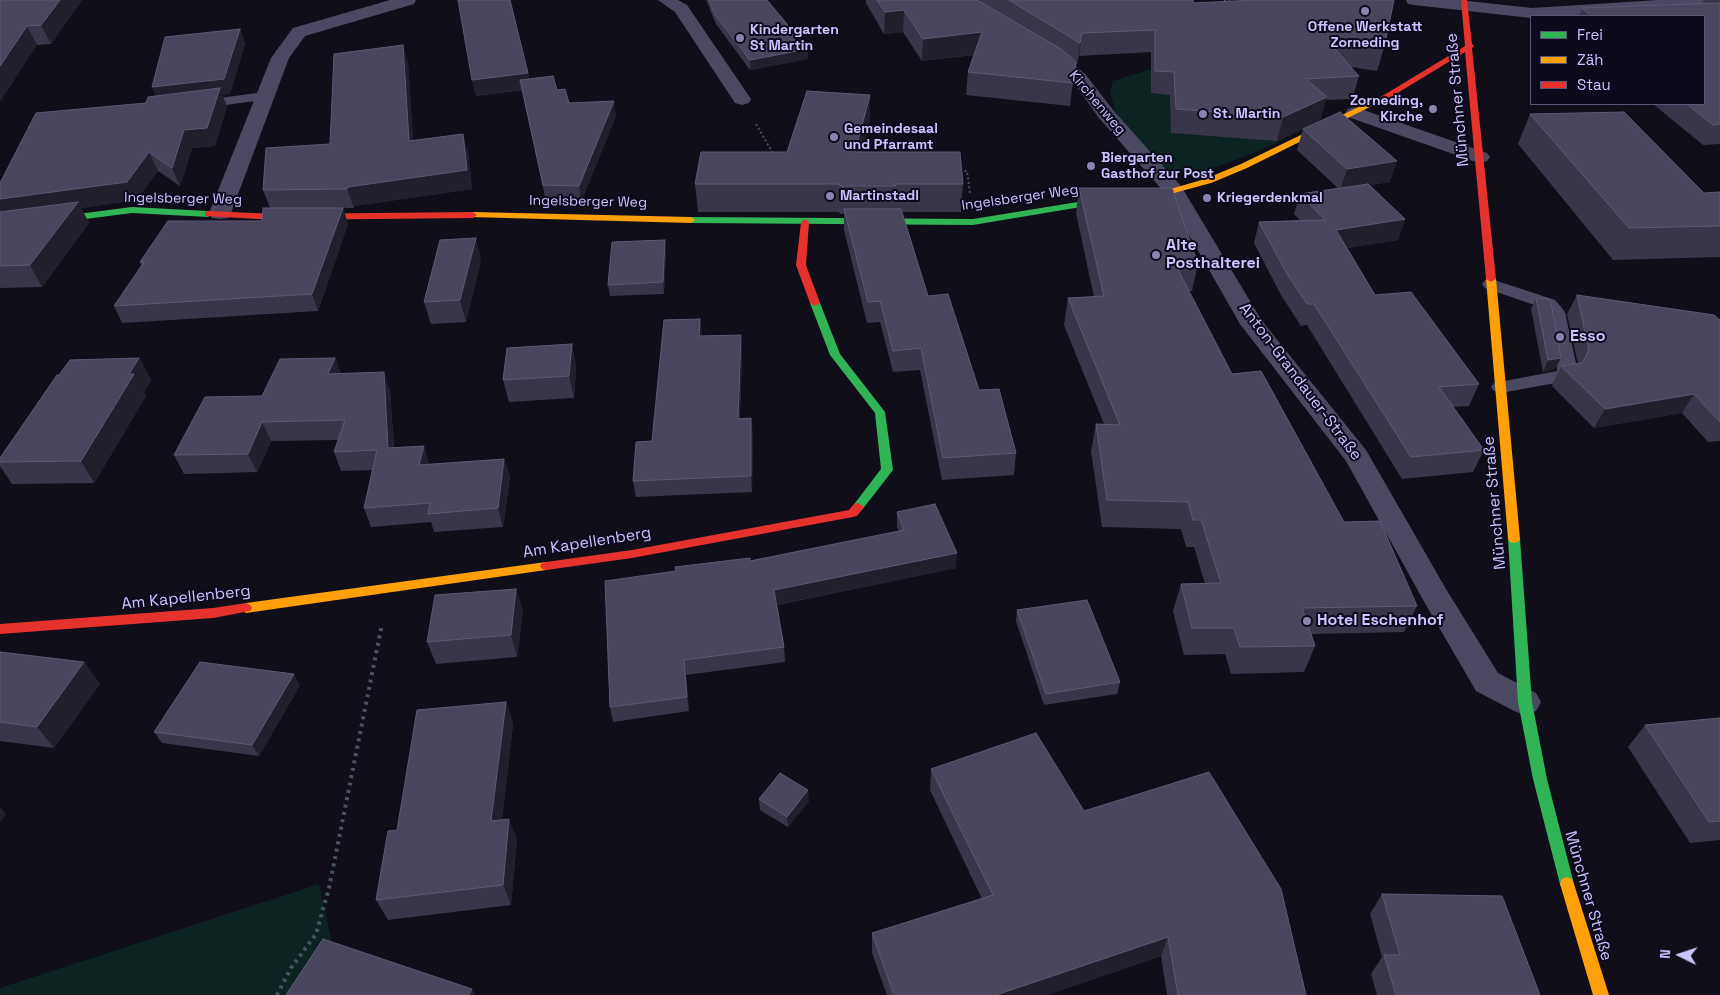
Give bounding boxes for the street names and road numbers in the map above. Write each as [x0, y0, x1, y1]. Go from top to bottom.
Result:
street label: Münchner Straße [1443, 32, 1473, 168]
street label: Kirchenweg [1065, 67, 1129, 139]
street label: Ingelsberger Weg [960, 181, 1080, 215]
street label: Ingelsberger Weg [124, 190, 242, 208]
street label: Ingelsberger Weg [529, 193, 647, 211]
street label: Anton-Grandauer-Straße [1234, 299, 1366, 465]
street label: Münchner Straße [1480, 435, 1510, 571]
street label: Am Kapellenberg [521, 523, 653, 563]
street label: Am Kapellenberg [121, 582, 251, 614]
street label: Münchner Straße [1560, 829, 1616, 963]

